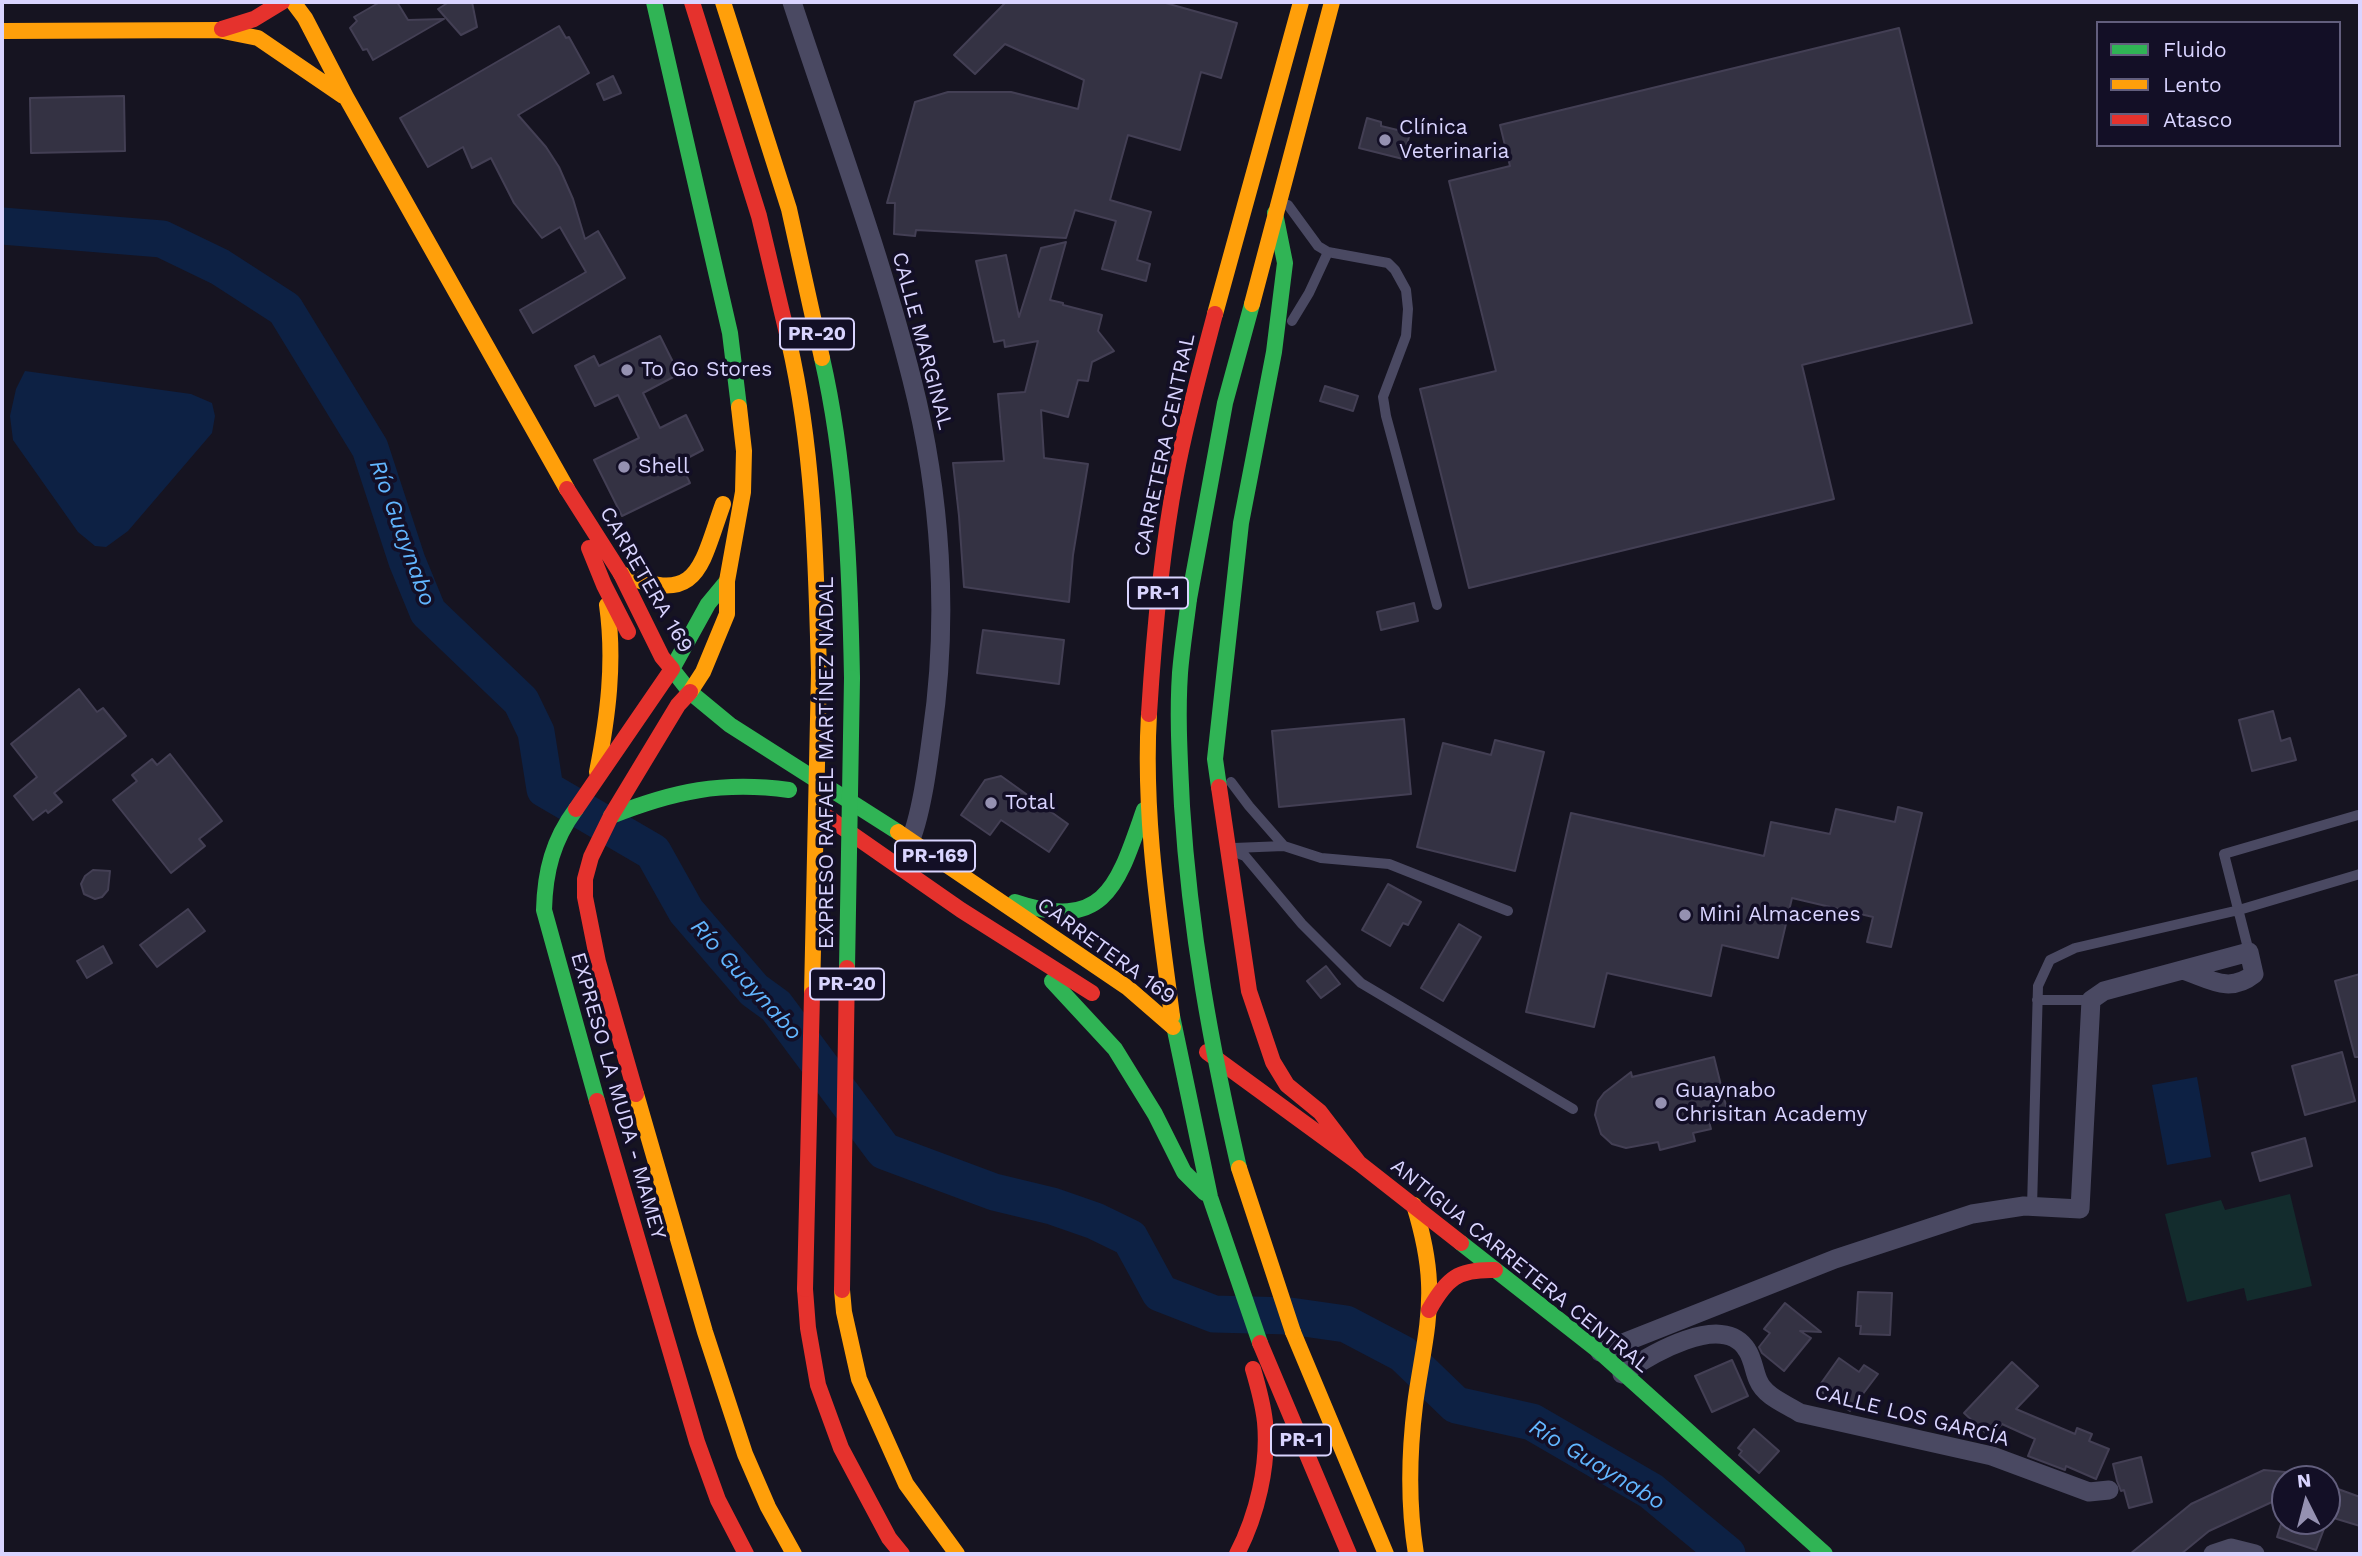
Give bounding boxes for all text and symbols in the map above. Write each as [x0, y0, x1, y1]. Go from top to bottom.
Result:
legend [2096, 21, 2341, 147]
text: Fluido [2163, 37, 2227, 62]
text: Lento [2163, 72, 2222, 97]
text: Atasco [2163, 107, 2232, 132]
place label: Clínica Veterinaria [1399, 115, 1509, 165]
marker: Clínica Veterinaria [1377, 132, 1393, 148]
street label: CALLE MARGINAL [886, 249, 958, 433]
road number: PR-20 [780, 318, 854, 350]
street label: CARRETERA CENTRAL [1129, 331, 1201, 559]
place label: To Go Stores [641, 357, 772, 383]
marker: To Go Stores [619, 362, 635, 378]
place label: Shell [638, 454, 689, 480]
water label: Río Guaynabo [363, 456, 441, 610]
marker: Shell [616, 459, 632, 475]
street label: CARRETERA 169 [594, 502, 698, 658]
street label: EXPRESO RAFAEL MARTÍNEZ NADAL [814, 577, 840, 949]
road number: PR-1 [1128, 578, 1188, 608]
place label: Total [1005, 790, 1055, 816]
marker: Total [983, 795, 999, 811]
road number: PR-169 [895, 841, 975, 872]
street label: CARRETERA 169 [1032, 892, 1180, 1010]
place label: Mini Almacenes [1699, 902, 1861, 928]
marker: Mini Almacenes [1677, 907, 1693, 923]
water label: Río Guaynabo [684, 914, 808, 1046]
street label: EXPRESO LA MUDA - MAMEY [565, 949, 671, 1243]
road number: PR-20 [810, 968, 884, 1000]
place label: Guaynabo Chrisitan Academy [1675, 1078, 1867, 1128]
marker: Guaynabo Chrisitan Academy [1653, 1095, 1669, 1111]
street label: ANTIGUA CARRETERA CENTRAL [1386, 1154, 1654, 1378]
street label: CALLE LOS GARCÍA [1812, 1380, 2012, 1452]
water label: Río Guaynabo [1524, 1414, 1670, 1516]
road number: PR-1 [1271, 1424, 1331, 1456]
north arrow [2271, 1465, 2341, 1535]
text: N [2296, 1468, 2312, 1493]

